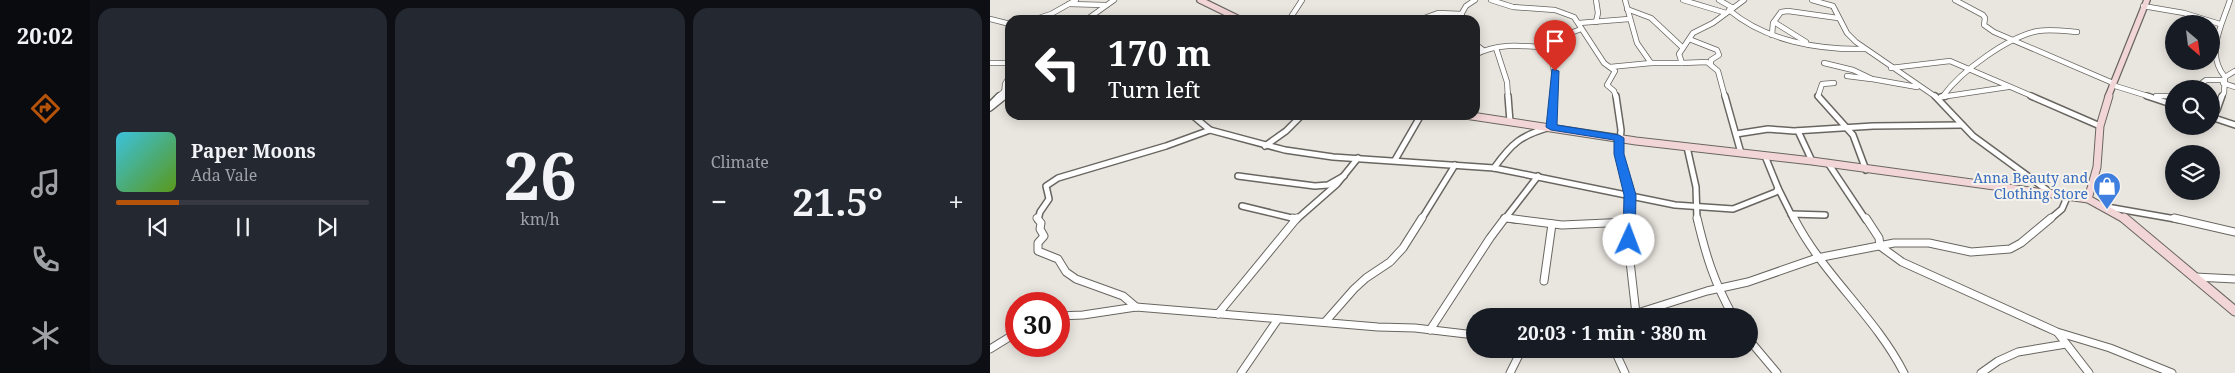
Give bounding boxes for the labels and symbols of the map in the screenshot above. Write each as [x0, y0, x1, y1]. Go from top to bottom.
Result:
north arrow [2165, 15, 2220, 70]
pin [1534, 20, 1576, 71]
place label: Anna Beauty and Clothing Store [1973, 168, 2088, 203]
shop icon: Anna Beauty and Clothing Store [2092, 171, 2122, 210]
position arrow [1602, 213, 1654, 265]
speed limit sign: 30 [1005, 292, 1070, 357]

